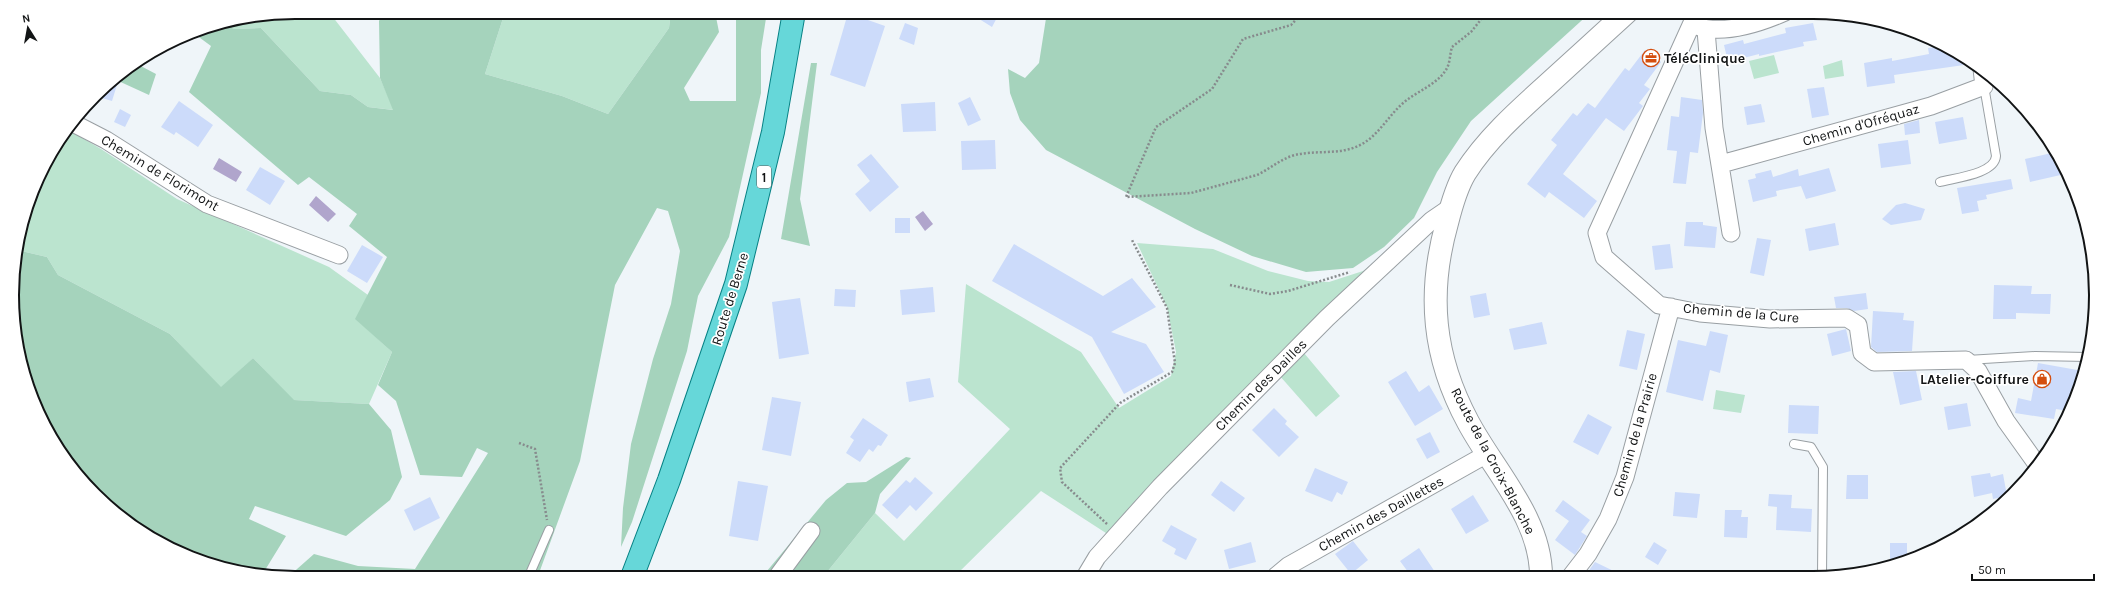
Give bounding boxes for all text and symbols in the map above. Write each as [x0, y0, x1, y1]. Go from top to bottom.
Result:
north arrow [8, 8, 48, 48]
text: N [21, 12, 31, 26]
office icon: TéléClinique [1641, 48, 1661, 68]
place label: TéléClinique [1664, 50, 1745, 67]
street label: Chemin d'Ofréquaz [1801, 100, 1921, 150]
street label: Chemin de Florimont [98, 131, 222, 215]
road number: 1 [757, 166, 771, 188]
street label: Route de Berne [708, 251, 752, 347]
street label: Chemin de la Cure [1682, 299, 1800, 327]
street label: Chemin des Dailles [1212, 336, 1310, 434]
shop icon: LAtelier-Coiffure [2032, 369, 2052, 389]
street label: Chemin de la Prairie [1609, 371, 1661, 499]
place label: LAtelier-Coiffure [1920, 371, 2029, 388]
street label: Route de la Croix-Blanche [1447, 385, 1539, 537]
street label: Chemin des Daillettes [1315, 472, 1447, 556]
scale bar [1972, 556, 2094, 582]
text: 50 m [1978, 563, 2006, 577]

